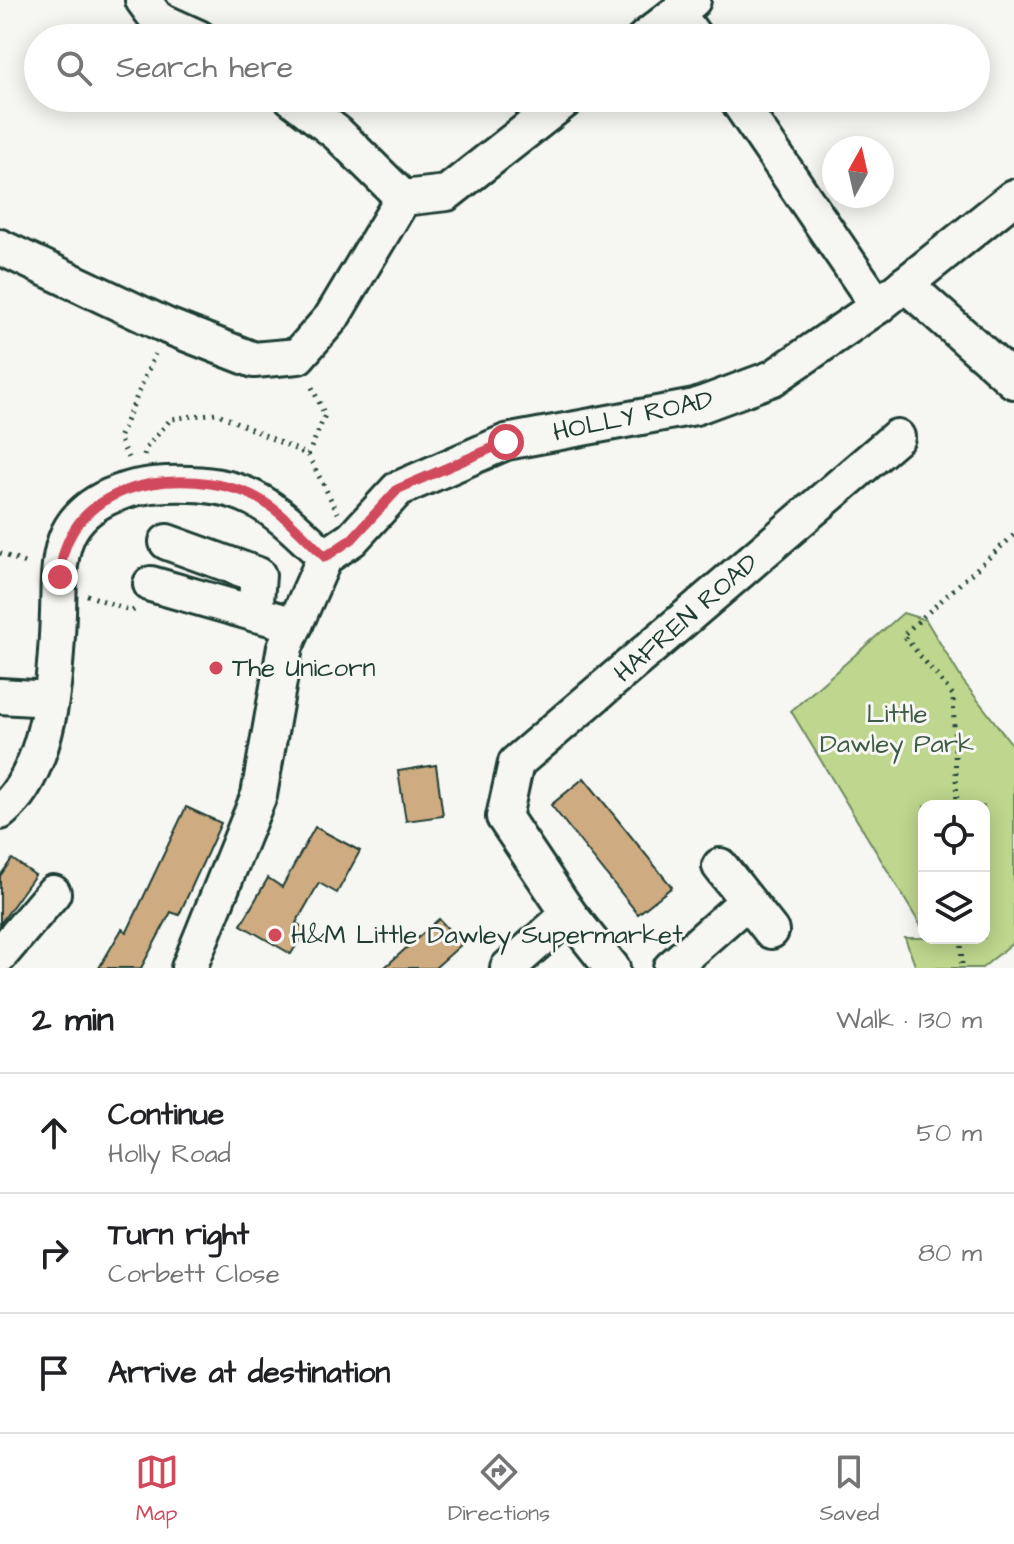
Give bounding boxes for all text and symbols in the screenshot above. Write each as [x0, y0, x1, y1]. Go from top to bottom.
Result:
search box [24, 24, 990, 112]
icon: search [52, 46, 96, 90]
text: Search here [116, 47, 293, 89]
north arrow [822, 136, 894, 208]
street label: HOLLY ROAD [550, 381, 717, 451]
route start [488, 424, 524, 460]
street label: HAFREN ROAD [606, 545, 766, 691]
route end [42, 559, 78, 595]
place label: The Unicorn [232, 650, 376, 686]
marker: The Unicorn [207, 659, 225, 677]
park label: Little Dawley Park [820, 696, 974, 764]
map controls [918, 800, 990, 944]
button: locate [918, 800, 990, 872]
button: layers [918, 872, 990, 944]
place label: H&M Little Dawley Supermarket [291, 917, 683, 955]
marker: H&M Little Dawley Supermarket [266, 926, 284, 944]
text: 2 min [32, 996, 114, 1044]
text: Walk · 130 m [836, 1002, 982, 1038]
text: Continue [108, 1094, 224, 1136]
icon: ahead [32, 1111, 76, 1155]
text: 50 m [917, 1115, 982, 1151]
text: Holly Road [108, 1136, 231, 1172]
text: Turn right [108, 1214, 249, 1256]
icon: right [32, 1231, 76, 1275]
text: 80 m [918, 1235, 982, 1271]
text: Corbett Close [108, 1256, 280, 1292]
icon: arrive [32, 1351, 76, 1395]
text: Arrive at destination [108, 1352, 390, 1394]
tab: Map [135, 1450, 179, 1529]
tab: Directions [448, 1450, 550, 1529]
tab: Saved [819, 1450, 879, 1529]

